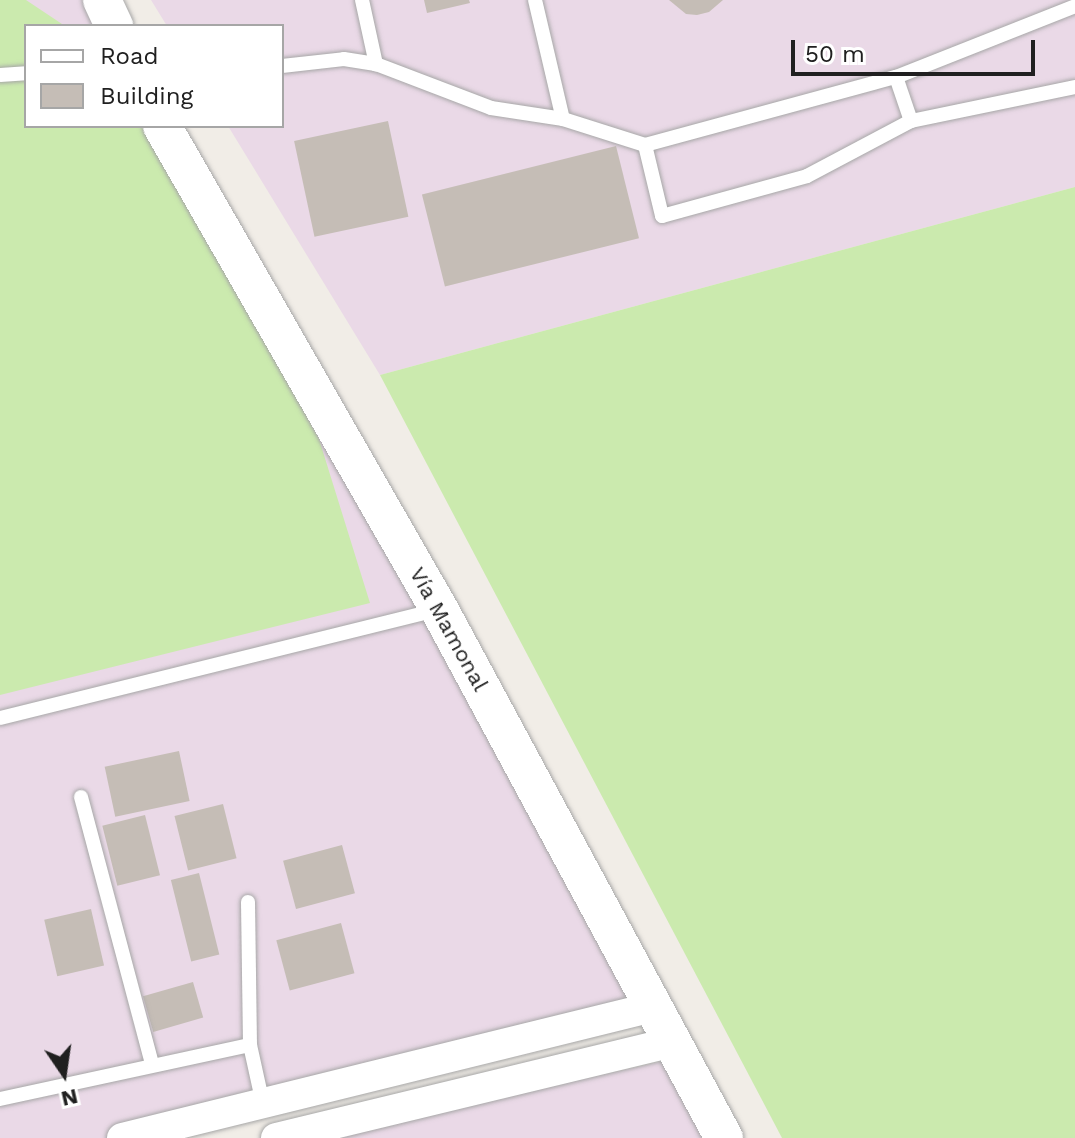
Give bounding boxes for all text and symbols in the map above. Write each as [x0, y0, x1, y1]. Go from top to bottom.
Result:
legend [24, 24, 284, 128]
scale bar [795, 24, 1039, 74]
text: 50 m [805, 40, 865, 68]
text: Road [100, 42, 159, 70]
text: Building [100, 82, 193, 110]
street label: Vía Mamonal [404, 562, 494, 696]
north arrow [24, 1034, 104, 1114]
text: N [59, 1084, 80, 1112]

